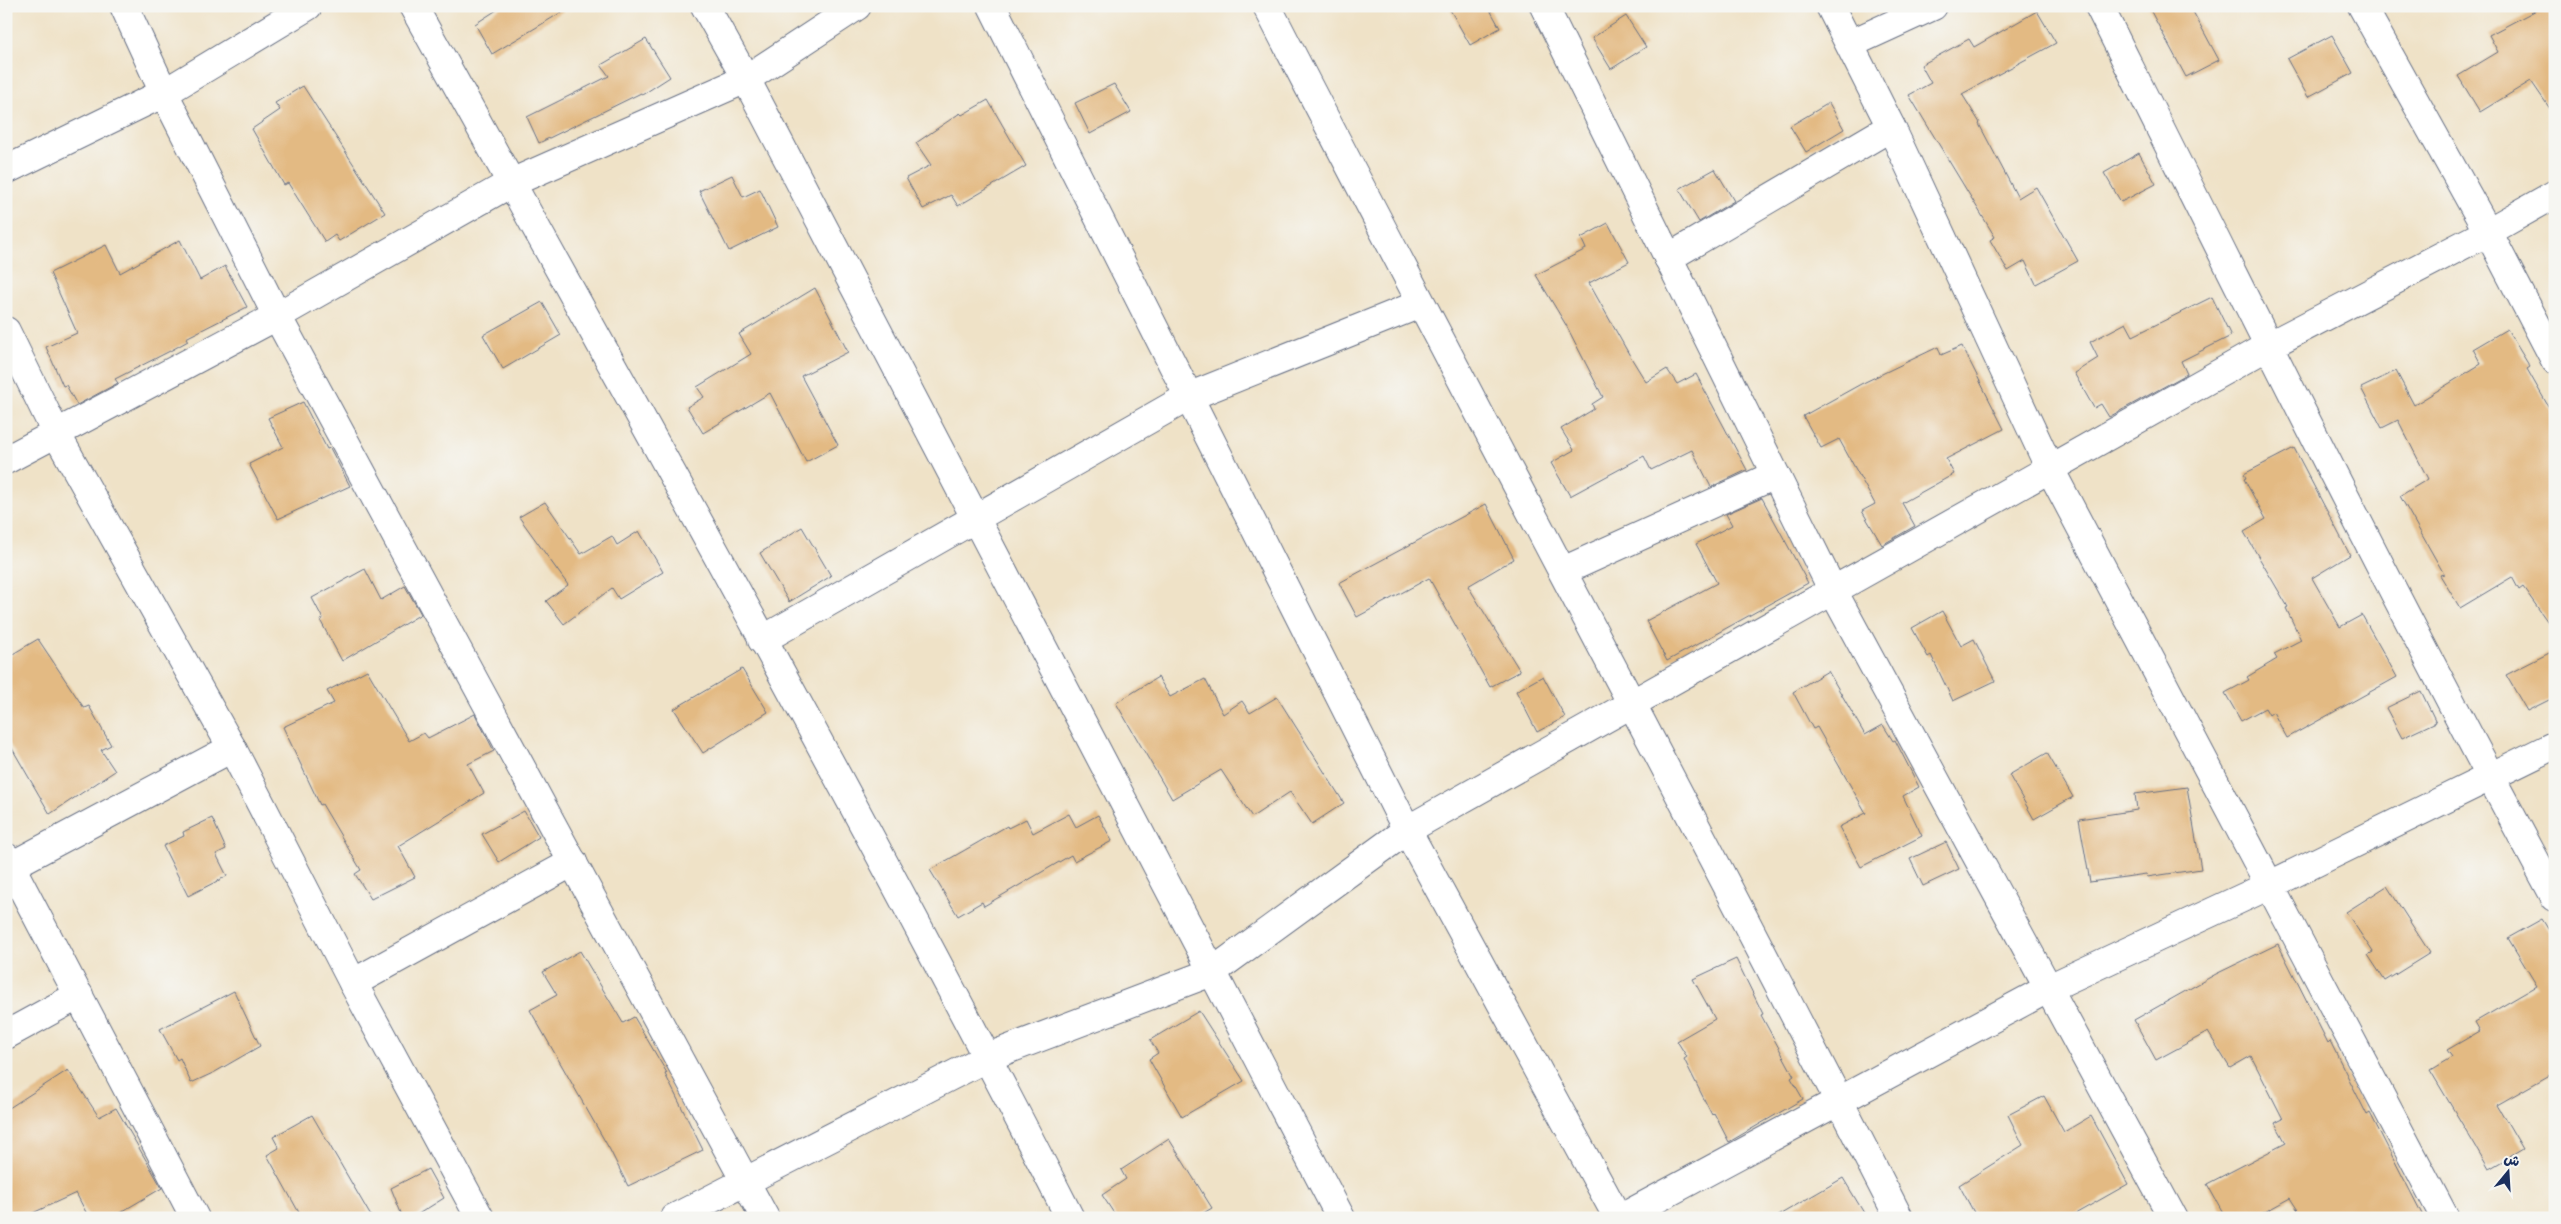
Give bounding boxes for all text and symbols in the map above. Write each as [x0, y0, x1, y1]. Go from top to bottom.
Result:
north arrow [2484, 1146, 2534, 1196]
text: ش [2502, 1150, 2522, 1172]

